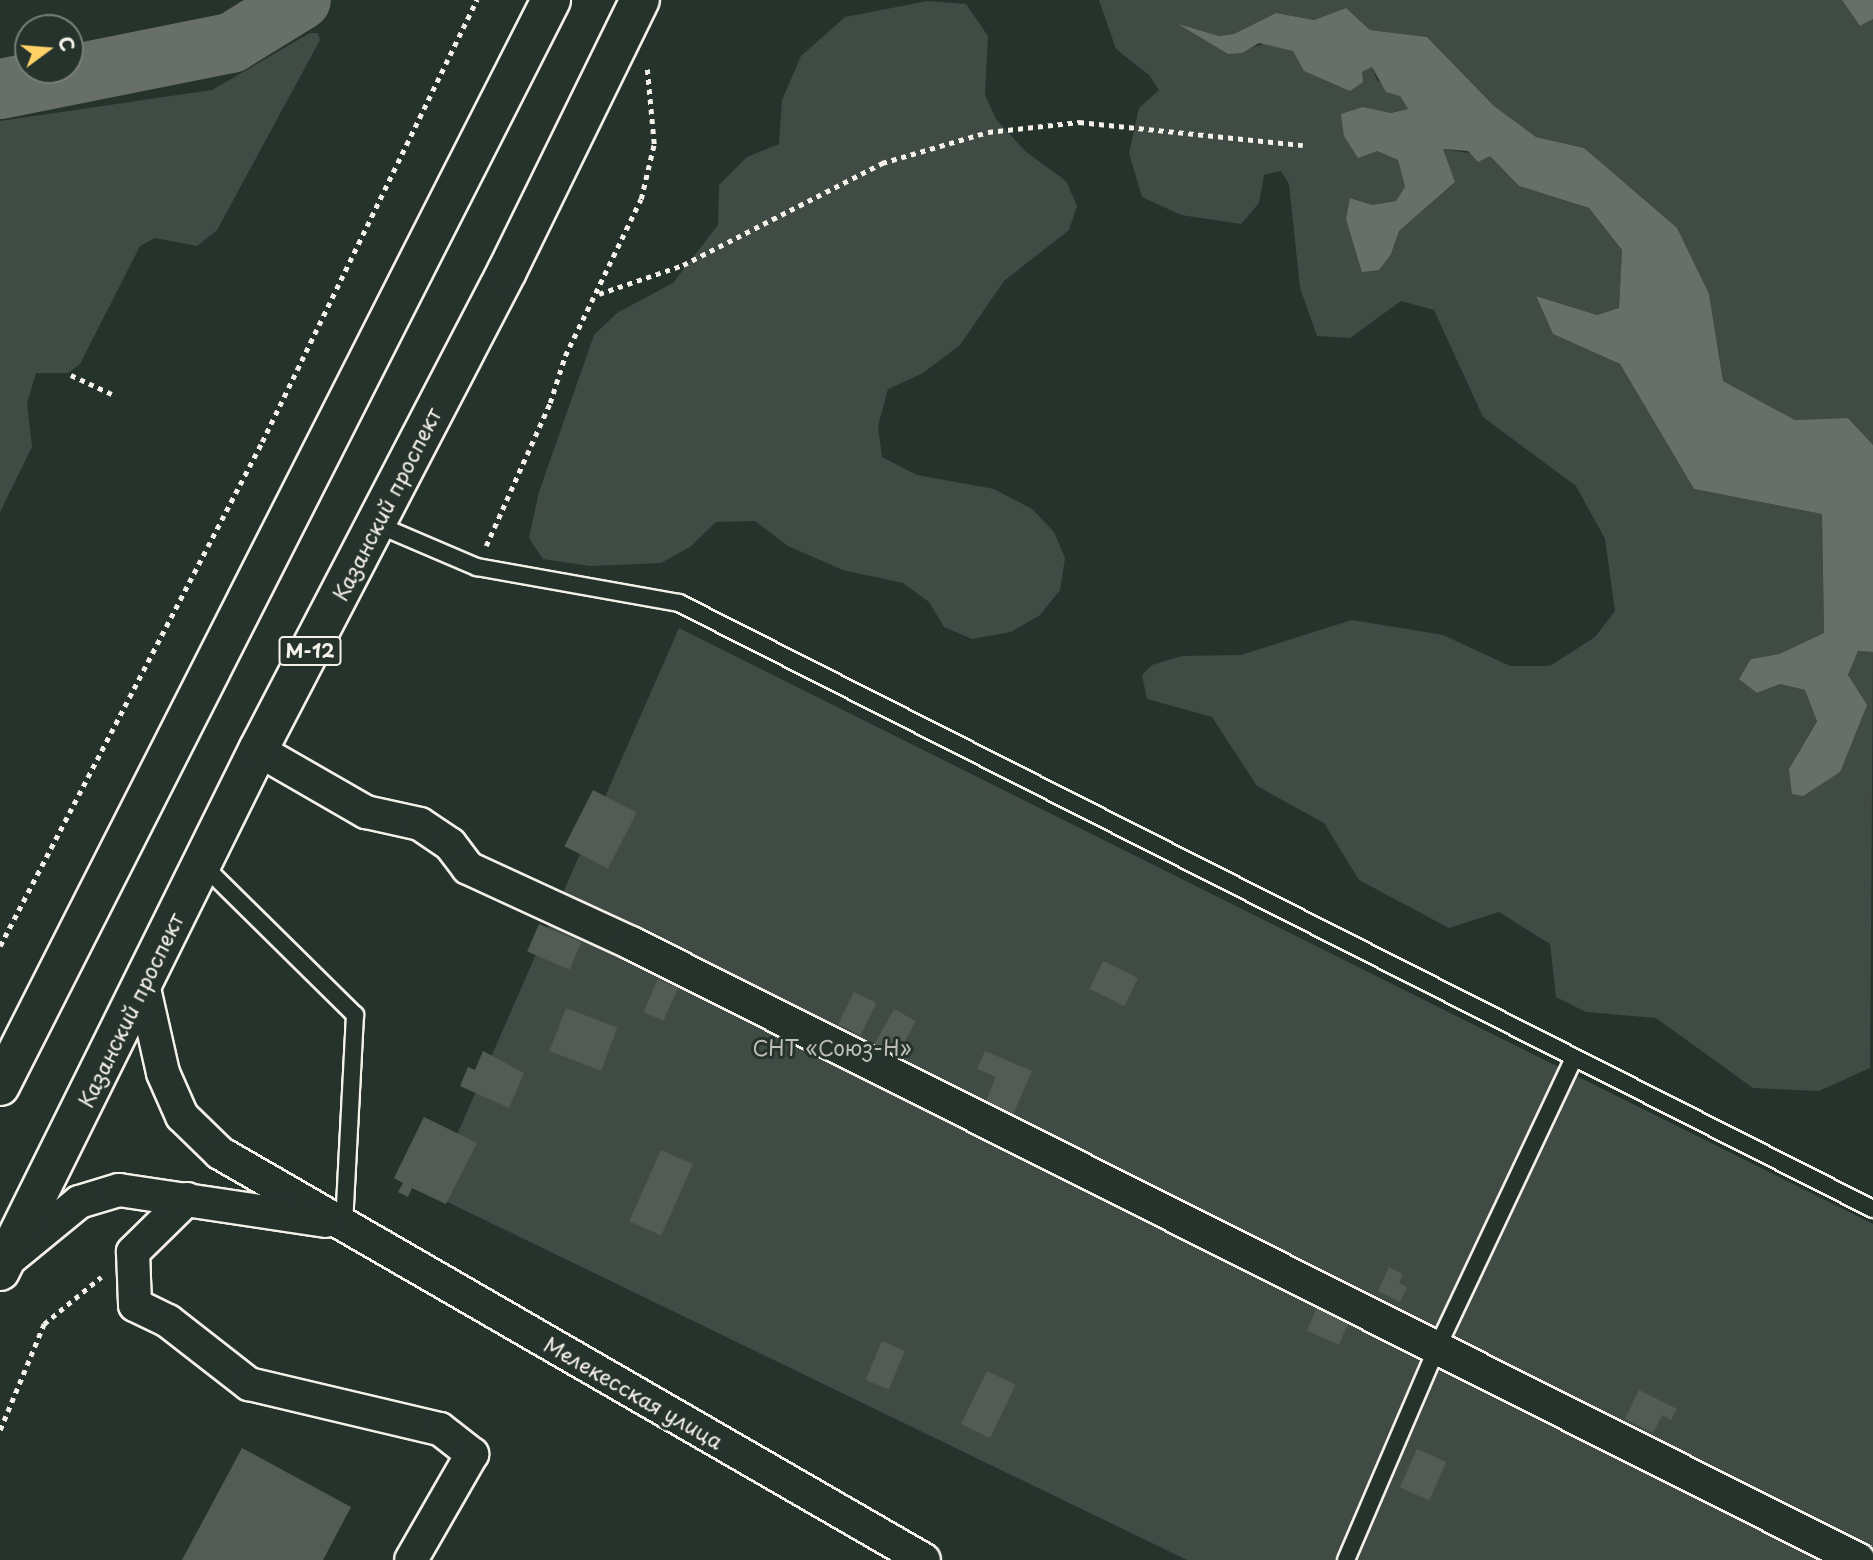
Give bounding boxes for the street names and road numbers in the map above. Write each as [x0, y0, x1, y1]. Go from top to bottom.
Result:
street label: Казанский проспект [326, 403, 446, 605]
road number: М-12 [278, 636, 342, 666]
street label: Казанский проспект [72, 909, 188, 1111]
street label: Мелекесская улица [540, 1330, 728, 1454]

